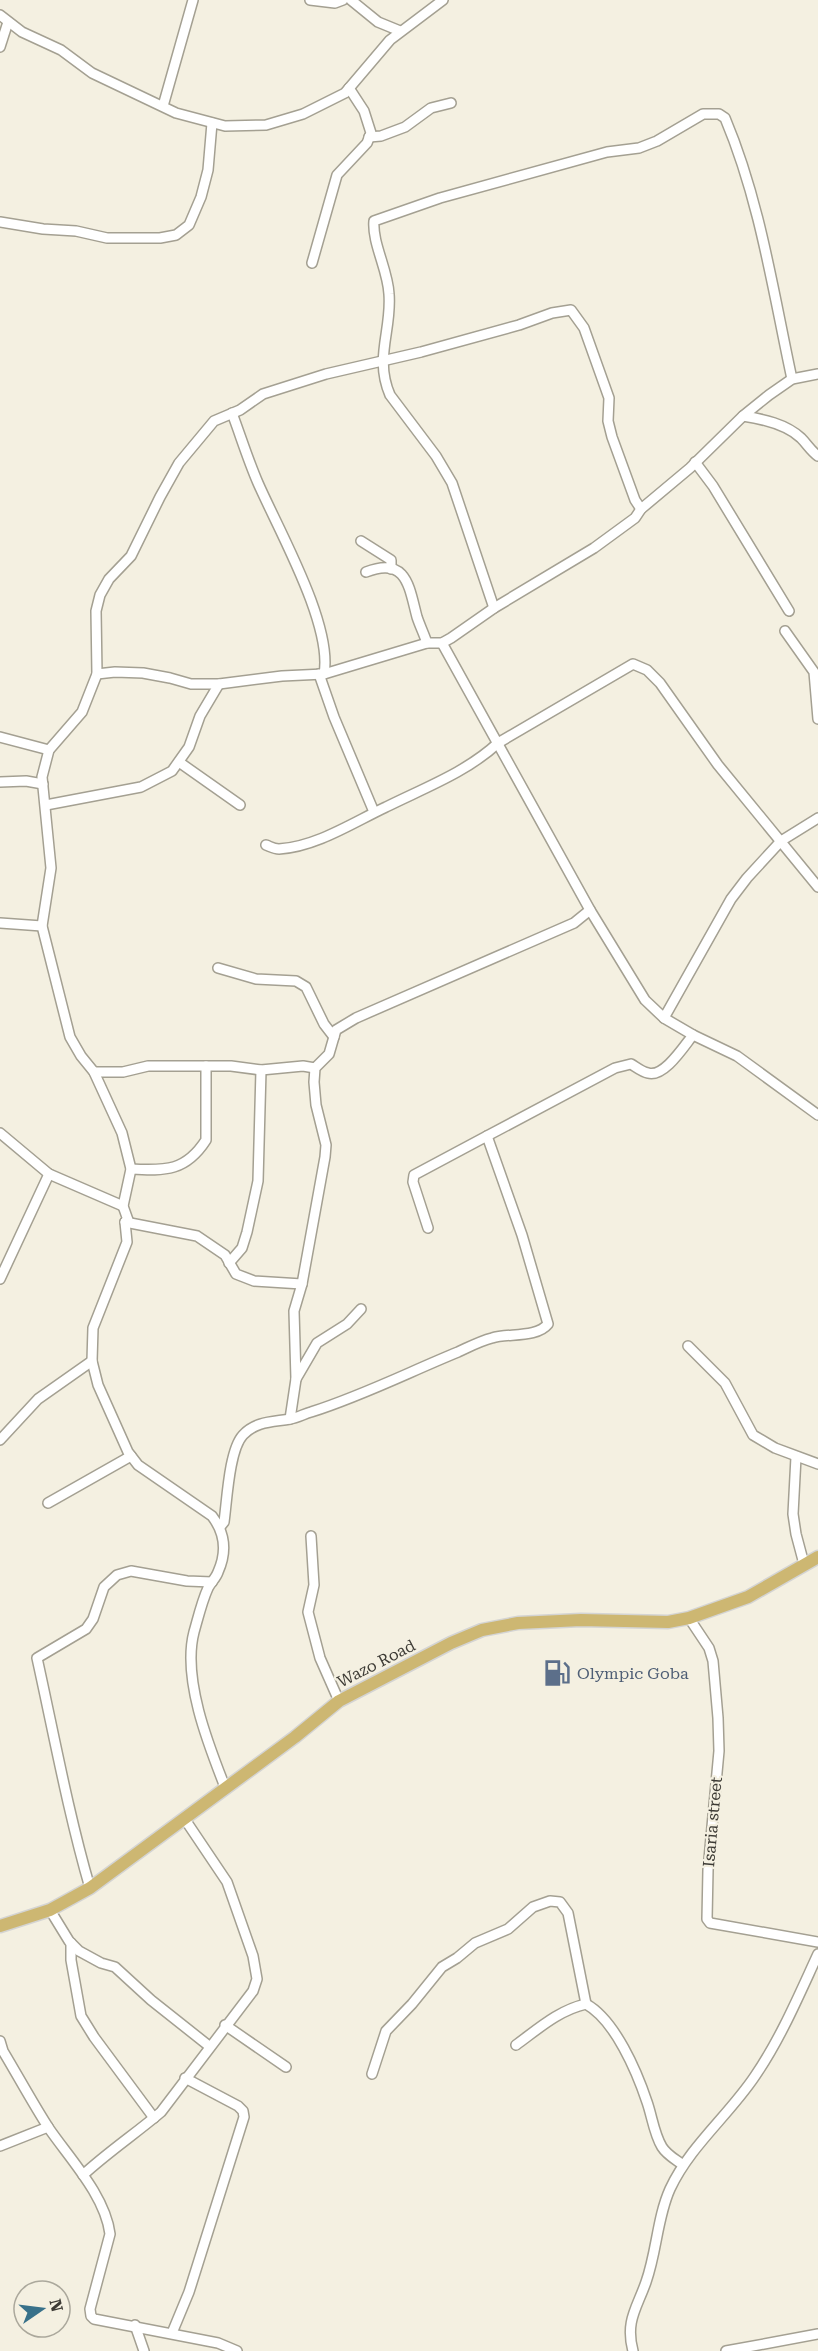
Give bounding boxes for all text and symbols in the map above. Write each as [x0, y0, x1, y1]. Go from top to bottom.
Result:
street label: Wazo Road [334, 1636, 418, 1691]
fuel station icon: Olympic Goba [542, 1658, 572, 1688]
place label: Olympic Goba [577, 1664, 689, 1683]
street label: Isaria street [699, 1776, 726, 1868]
north arrow [12, 2279, 72, 2339]
text: N [45, 2297, 67, 2314]

